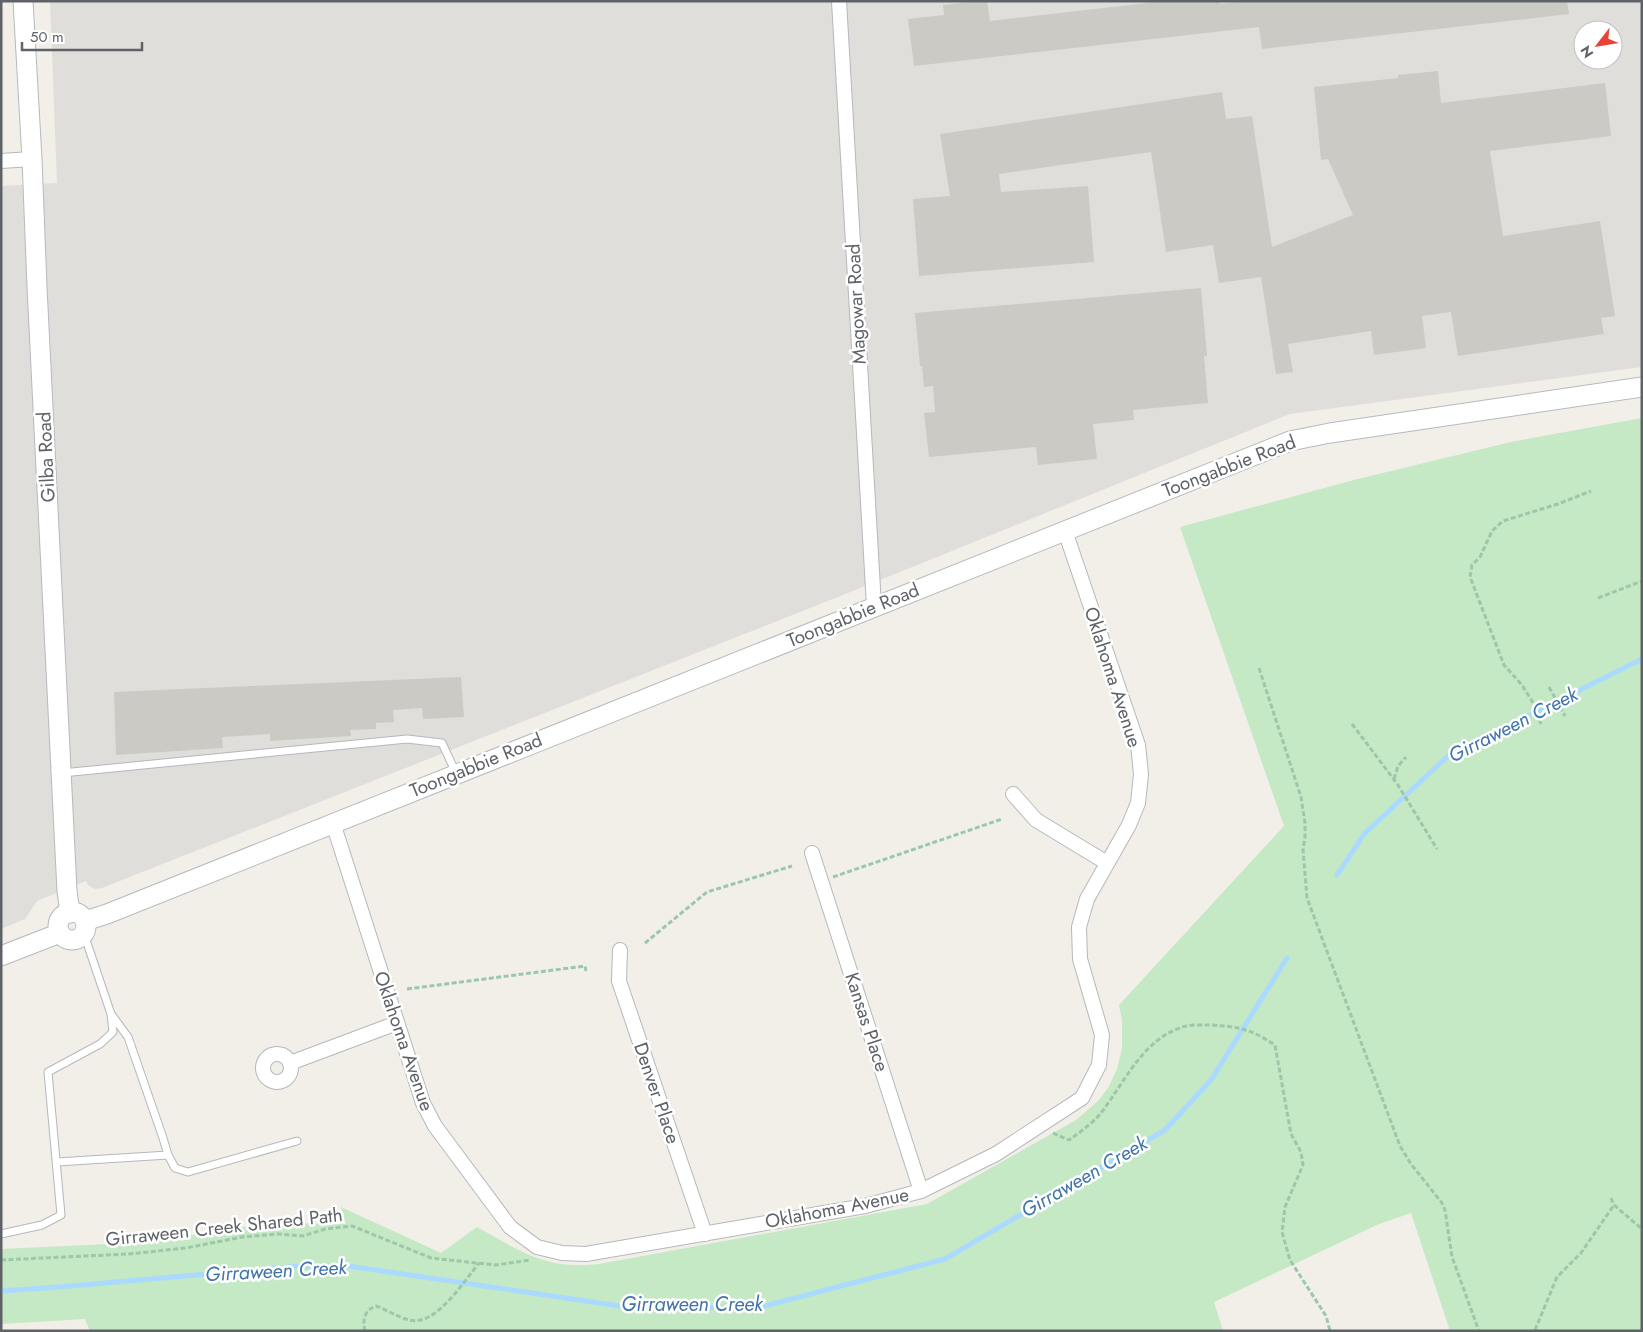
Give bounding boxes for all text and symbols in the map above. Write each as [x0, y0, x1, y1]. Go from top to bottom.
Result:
scale bar [22, 20, 142, 52]
north arrow [1573, 20, 1623, 70]
text: 50 m [30, 26, 64, 48]
text: N [1575, 42, 1598, 62]
street label: Magowar Road [839, 243, 873, 365]
street label: Gilba Road [30, 411, 62, 503]
street label: Toongabbie Road [1158, 428, 1300, 504]
street label: Toongabbie Road [783, 576, 923, 654]
street label: Oklahoma Avenue [1078, 603, 1148, 751]
water label: Girraween Creek [1443, 679, 1584, 770]
street label: Toongabbie Road [406, 726, 546, 804]
street label: Oklahoma Avenue [367, 968, 441, 1115]
street label: Kansas Place [838, 969, 896, 1075]
street label: Denver Place [627, 1039, 687, 1147]
water label: Girraween Creek [1015, 1128, 1154, 1225]
street label: Oklahoma Avenue [763, 1181, 911, 1235]
street label: Girraween Creek Shared Path [104, 1201, 344, 1253]
water label: Girraween Creek [205, 1253, 349, 1289]
water label: Girraween Creek [621, 1290, 764, 1319]

